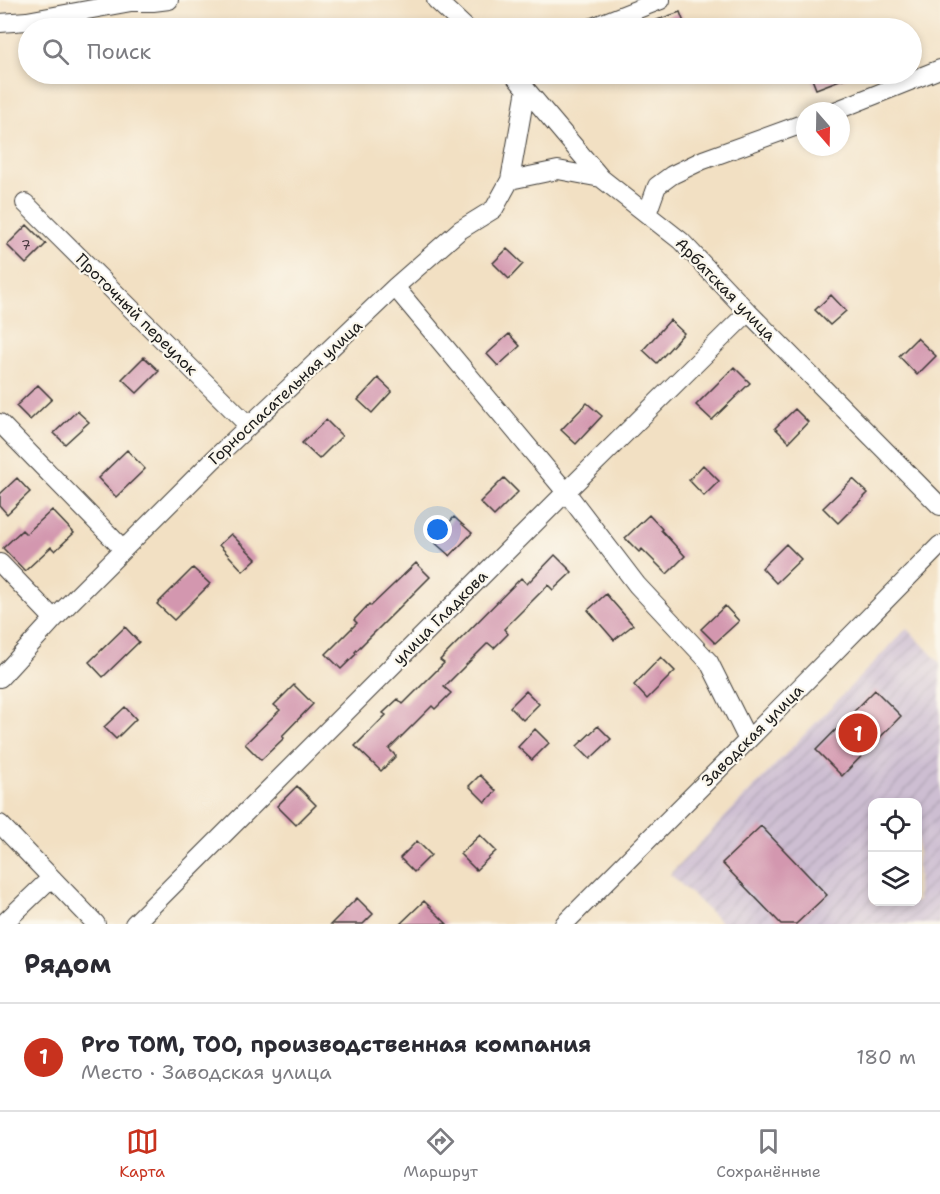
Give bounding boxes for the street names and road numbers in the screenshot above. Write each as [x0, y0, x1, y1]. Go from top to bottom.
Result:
street label: Арбатская улица [671, 233, 780, 345]
street label: Проточный переулок [71, 249, 202, 380]
street label: Горноспасательная улица [204, 315, 367, 469]
street label: улица Гладкова [389, 566, 492, 669]
street label: Заводская улица [697, 680, 808, 791]

